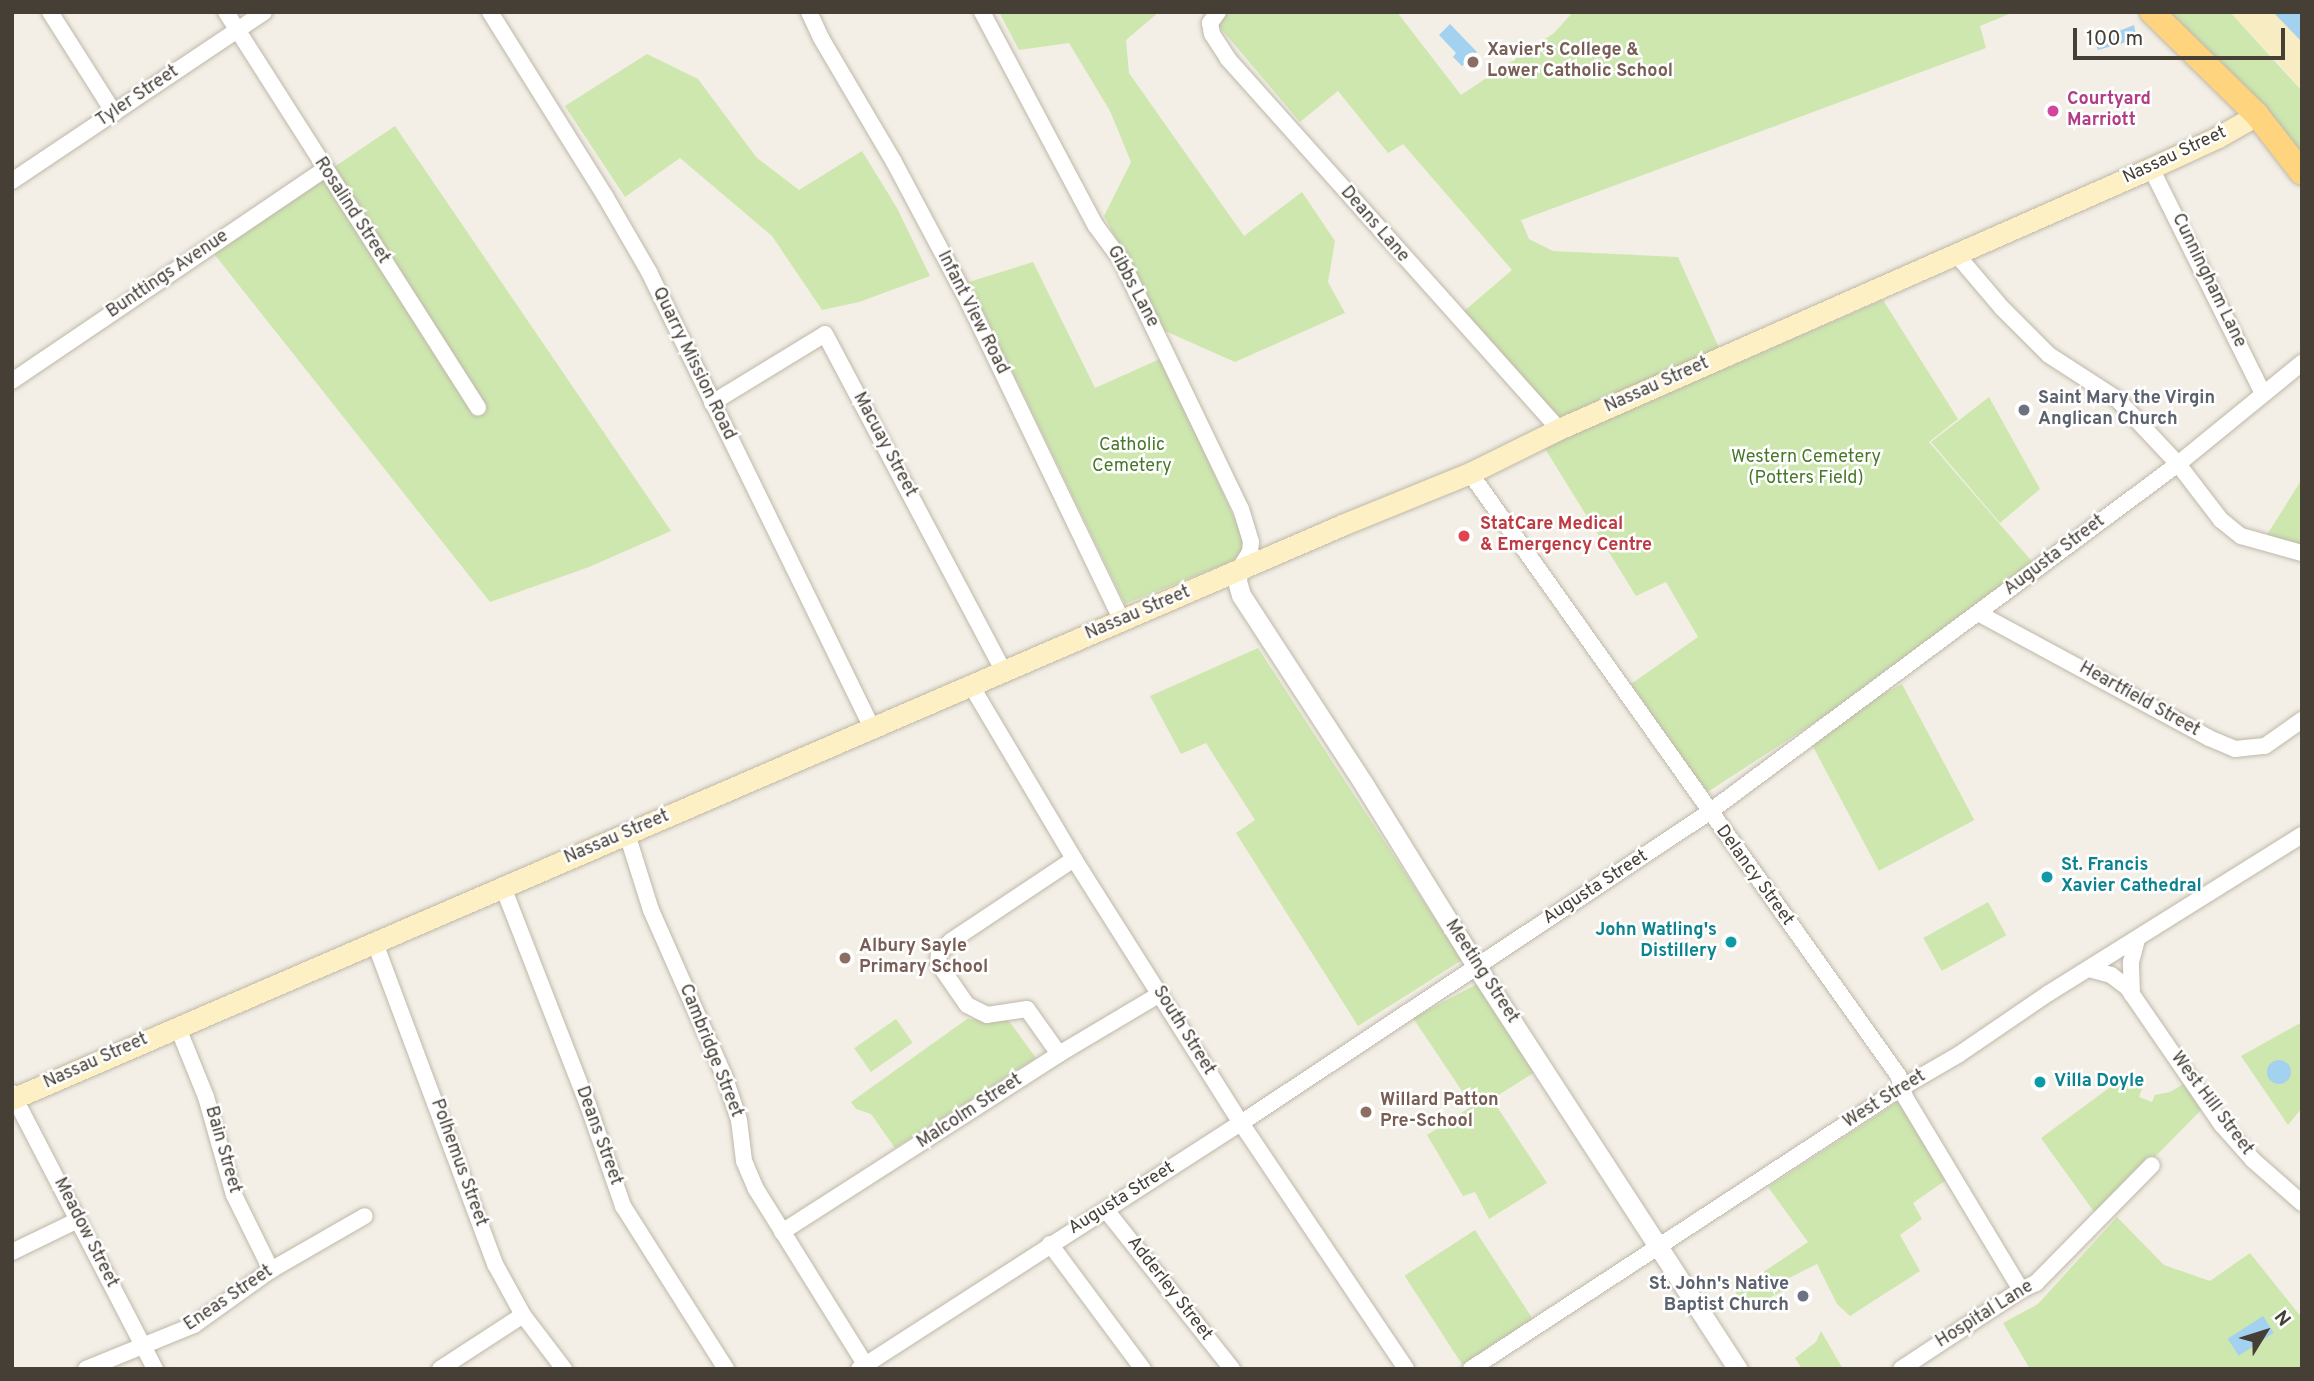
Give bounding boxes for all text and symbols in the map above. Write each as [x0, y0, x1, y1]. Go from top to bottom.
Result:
scale bar [2076, 14, 2288, 58]
text: 100 m [2086, 26, 2143, 53]
place label: Xavier's College & Lower Catholic School [1487, 41, 1673, 84]
marker: Xavier's College & Lower Catholic School [1465, 54, 1481, 70]
street label: Tyler Street [93, 62, 183, 132]
place label: Courtyard Marriott [2067, 90, 2151, 132]
marker: Courtyard Marriott [2045, 103, 2061, 119]
street label: Nassau Street [2120, 123, 2230, 189]
street label: Rosalind Street [309, 154, 393, 268]
street label: Deans Lane [1335, 182, 1413, 268]
street label: Cunningham Lane [2166, 210, 2250, 352]
street label: Bunttings Avenue [103, 226, 233, 324]
street label: Gibbs Lane [1101, 242, 1163, 332]
street label: Infant View Road [931, 247, 1013, 379]
street label: Quarry Mission Road [647, 284, 739, 444]
street label: Nassau Street [1602, 353, 1712, 419]
street label: Macuay Street [847, 389, 921, 501]
place label: Saint Mary the Virgin Anglican Church [2038, 389, 2216, 432]
marker: Saint Mary the Virgin Anglican Church [2016, 402, 2032, 418]
park label: Catholic Cemetery [1092, 436, 1172, 478]
park label: Western Cemetery (Potters Field) [1731, 448, 1881, 490]
street label: Augusta Street [2000, 511, 2110, 601]
place label: StatCare Medical & Emergency Centre [1480, 515, 1652, 558]
marker: StatCare Medical & Emergency Centre [1454, 526, 1474, 546]
street label: Nassau Street [1082, 582, 1194, 646]
street label: Heartfield Street [2075, 658, 2203, 742]
street label: Nassau Street [561, 806, 673, 870]
street label: Delancy Street [1710, 821, 1798, 931]
street label: Augusta Street [1540, 846, 1652, 930]
place label: St. Francis Xavier Cathedral [2061, 856, 2202, 898]
marker: St. Francis Xavier Cathedral [2039, 869, 2055, 885]
street label: Meeting Street [1439, 916, 1523, 1028]
place label: John Watling's Distillery [1595, 921, 1717, 964]
marker: John Watling's Distillery [1723, 934, 1739, 950]
place label: Albury Sayle Primary School [859, 937, 988, 979]
marker: Albury Sayle Primary School [837, 950, 853, 966]
street label: Cambridge Street [673, 981, 747, 1121]
street label: South Street [1147, 982, 1219, 1080]
street label: Nassau Street [41, 1029, 151, 1095]
street label: West Hill Street [2165, 1048, 2257, 1160]
street label: West Street [1840, 1066, 1930, 1134]
street label: Malcolm Street [913, 1070, 1027, 1154]
place label: Villa Doyle [2054, 1071, 2144, 1093]
marker: Villa Doyle [2032, 1074, 2048, 1090]
street label: Deans Street [570, 1084, 626, 1188]
place label: Willard Patton Pre-School [1380, 1091, 1499, 1134]
street label: Polhemus Street [425, 1096, 491, 1230]
street label: Bain Street [199, 1104, 245, 1196]
marker: Willard Patton Pre-School [1358, 1104, 1374, 1120]
street label: Augusta Street [1065, 1158, 1179, 1240]
street label: Meadow Street [48, 1174, 122, 1292]
street label: Adderley Street [1122, 1233, 1216, 1345]
street label: Eneas Street [181, 1261, 277, 1337]
place label: St. John's Native Baptist Church [1649, 1275, 1789, 1318]
street label: Hospital Lane [1932, 1277, 2038, 1353]
marker: St. John's Native Baptist Church [1795, 1288, 1811, 1304]
north arrow [2230, 1297, 2300, 1367]
text: N [2268, 1306, 2295, 1332]

